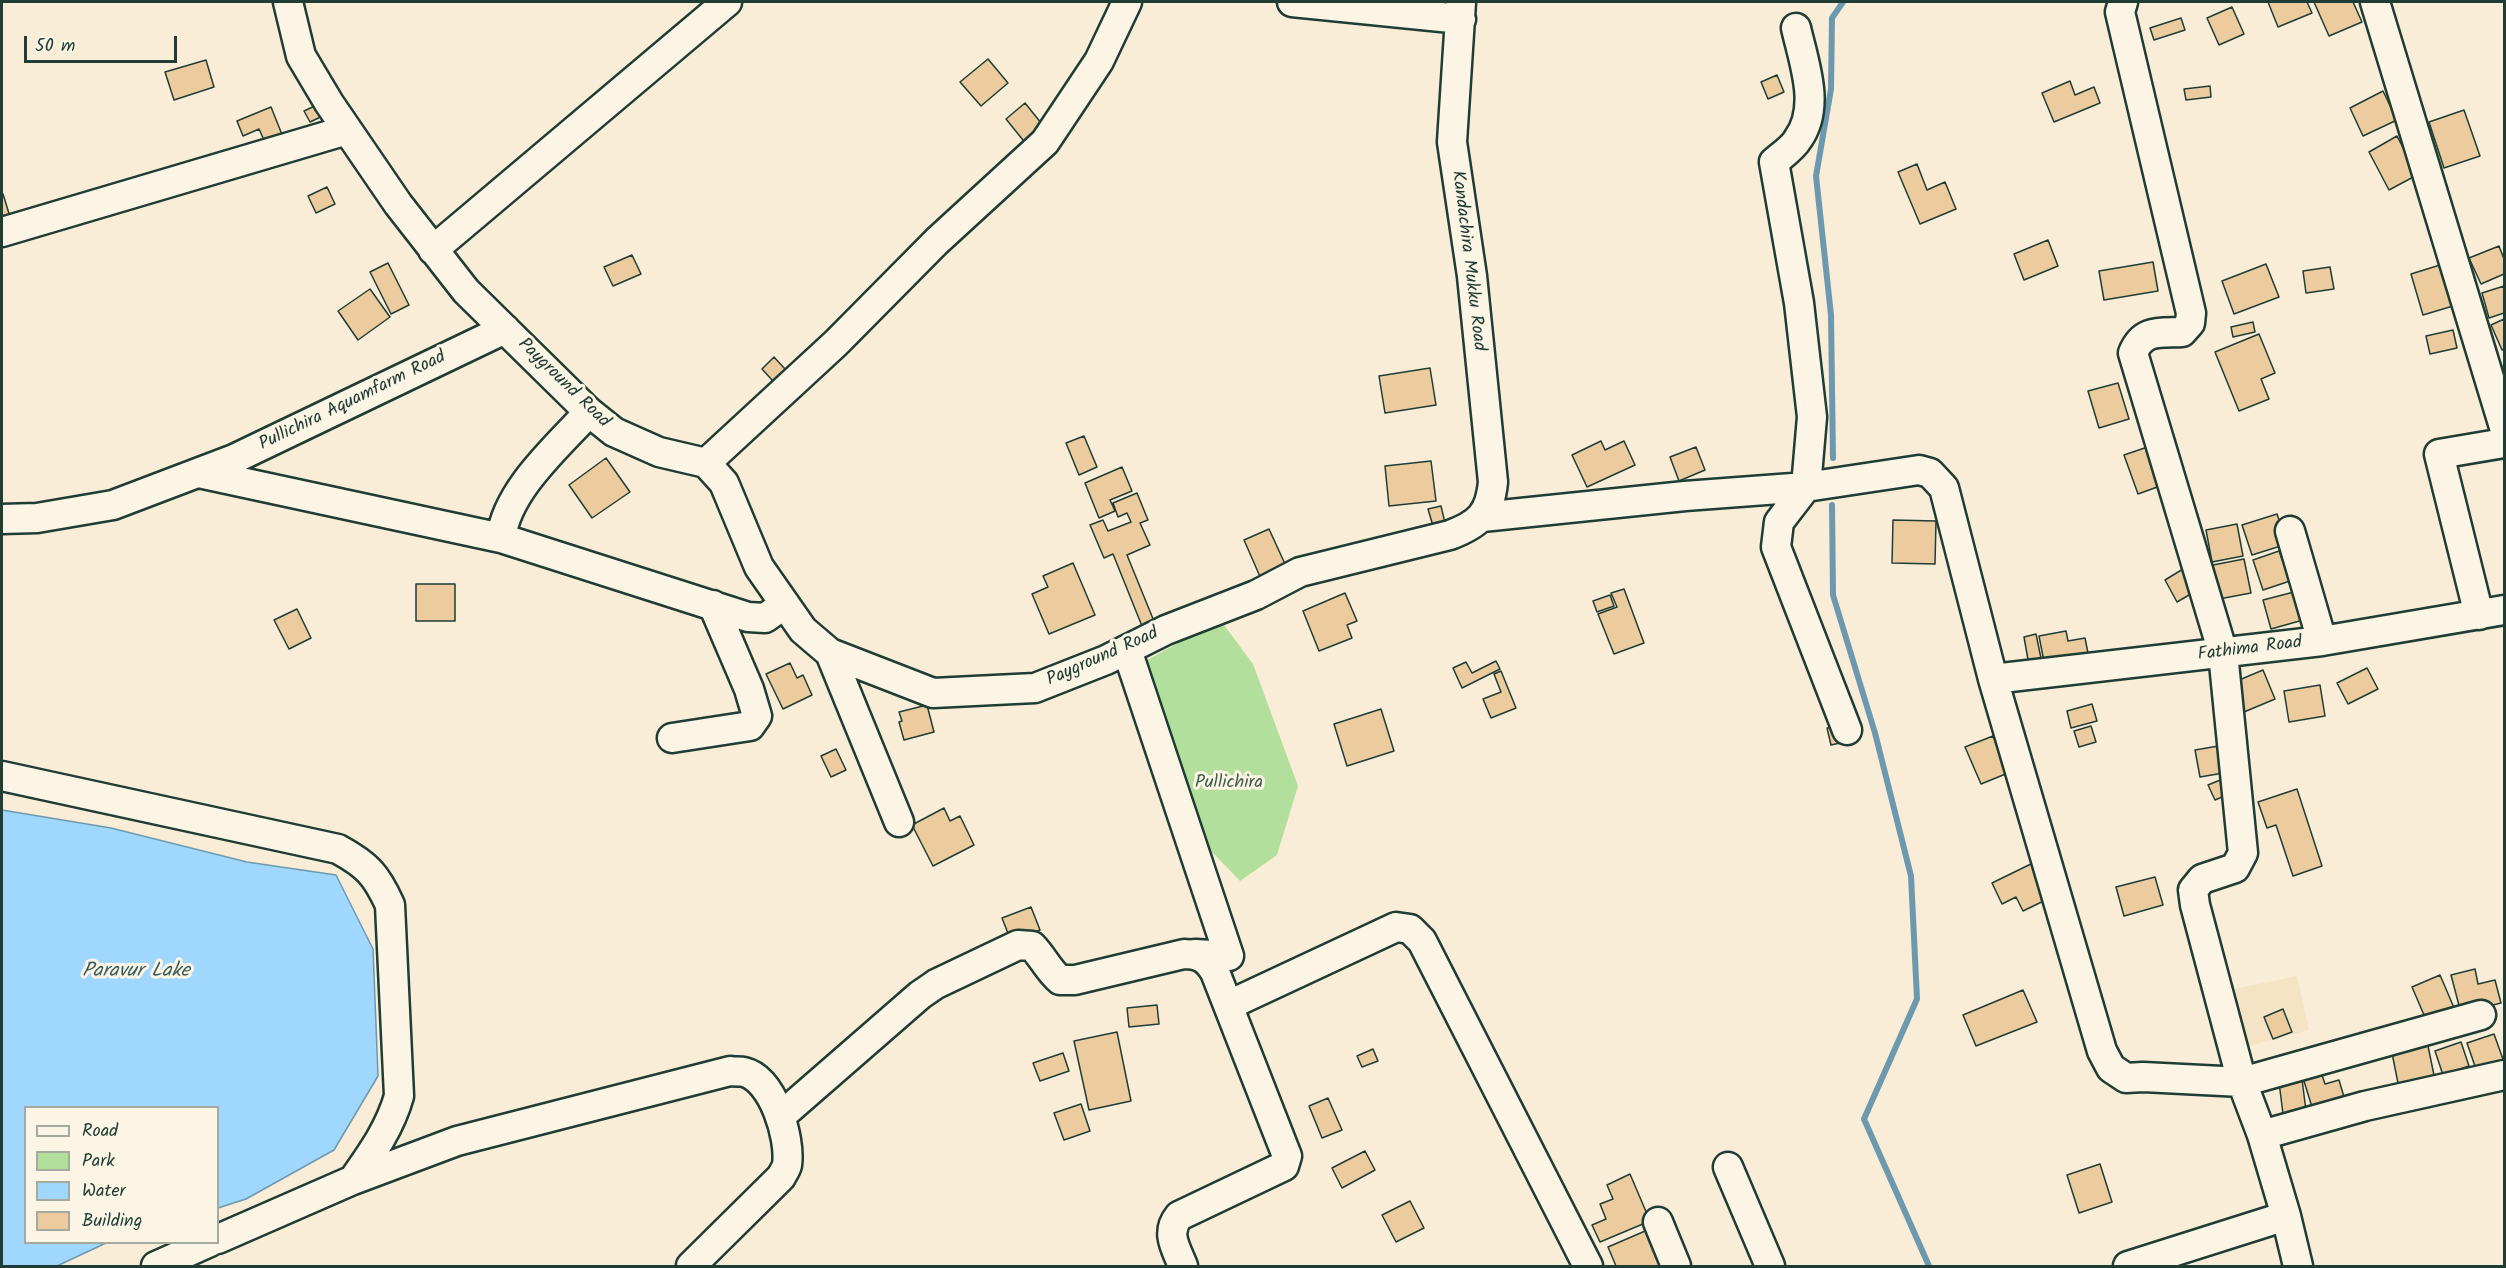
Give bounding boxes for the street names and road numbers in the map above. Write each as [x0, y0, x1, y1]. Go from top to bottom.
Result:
street label: Kandachira Mukku Road [1445, 170, 1489, 352]
street label: Payground Road [512, 335, 614, 433]
street label: Pullichira Aquamfarm Road [256, 347, 450, 457]
street label: Payground Road [1044, 624, 1162, 692]
street label: Fathima Road [2197, 633, 2303, 667]

